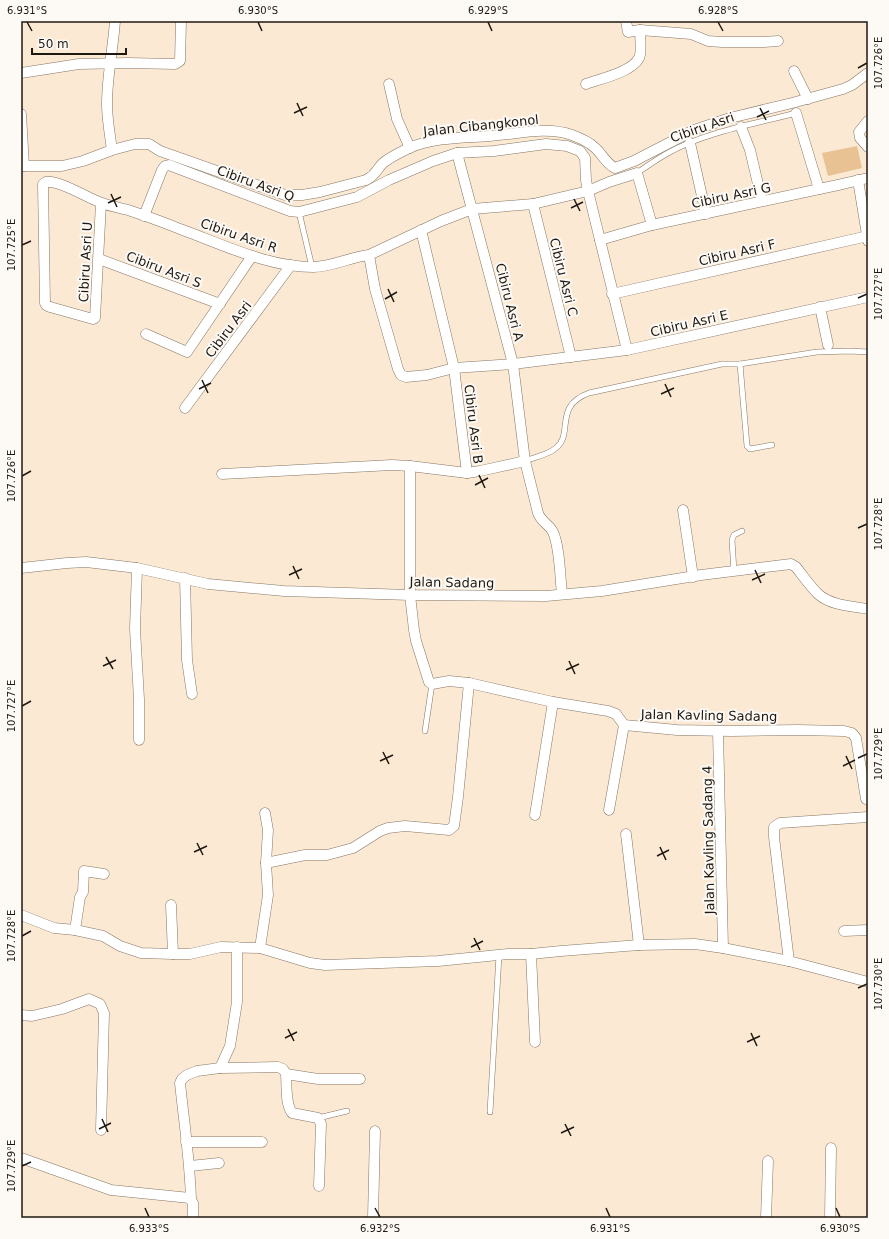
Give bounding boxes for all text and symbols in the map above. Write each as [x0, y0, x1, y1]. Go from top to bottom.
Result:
text: 6.931°S [7, 5, 47, 16]
text: 6.930°S [238, 5, 278, 16]
text: 6.929°S [468, 5, 508, 16]
text: 6.928°S [698, 5, 738, 16]
scale bar [32, 30, 126, 56]
text: 50 m [38, 37, 69, 51]
text: 107.726°E [873, 37, 884, 89]
street label: Cibiru Asri [668, 109, 736, 145]
street label: Jalan Cibangkonol [422, 112, 540, 139]
street label: Cibiru Asri Q [215, 163, 297, 204]
street label: Cibiru Asri G [690, 180, 772, 211]
street label: Cibiru Asri R [199, 215, 279, 256]
text: 107.725°E [6, 219, 17, 271]
street label: Cibiru Asri U [76, 221, 95, 303]
street label: Cibiru Asri C [547, 236, 580, 318]
street label: Cibiru Asri F [697, 236, 777, 269]
street label: Cibiru Asri S [124, 248, 204, 291]
street label: Cibiru Asri A [493, 262, 526, 343]
text: 107.727°E [873, 268, 884, 320]
street label: Cibiru Asri [202, 298, 255, 361]
street label: Cibiru Asri E [649, 307, 729, 340]
street label: Cibiru Asri B [461, 383, 486, 465]
text: 107.726°E [6, 450, 17, 502]
text: 107.728°E [873, 498, 884, 550]
street label: Jalan Sadang [409, 574, 494, 591]
text: 107.727°E [6, 680, 17, 732]
street label: Jalan Kavling Sadang [640, 707, 777, 724]
text: 107.729°E [873, 728, 884, 780]
street label: Jalan Kavling Sadang 4 [700, 765, 717, 916]
text: 107.728°E [6, 910, 17, 962]
text: 107.730°E [873, 958, 884, 1010]
text: 107.729°E [6, 1140, 17, 1192]
text: 6.933°S [129, 1223, 169, 1234]
text: 6.932°S [360, 1223, 400, 1234]
text: 6.931°S [590, 1223, 630, 1234]
text: 6.930°S [820, 1223, 860, 1234]

